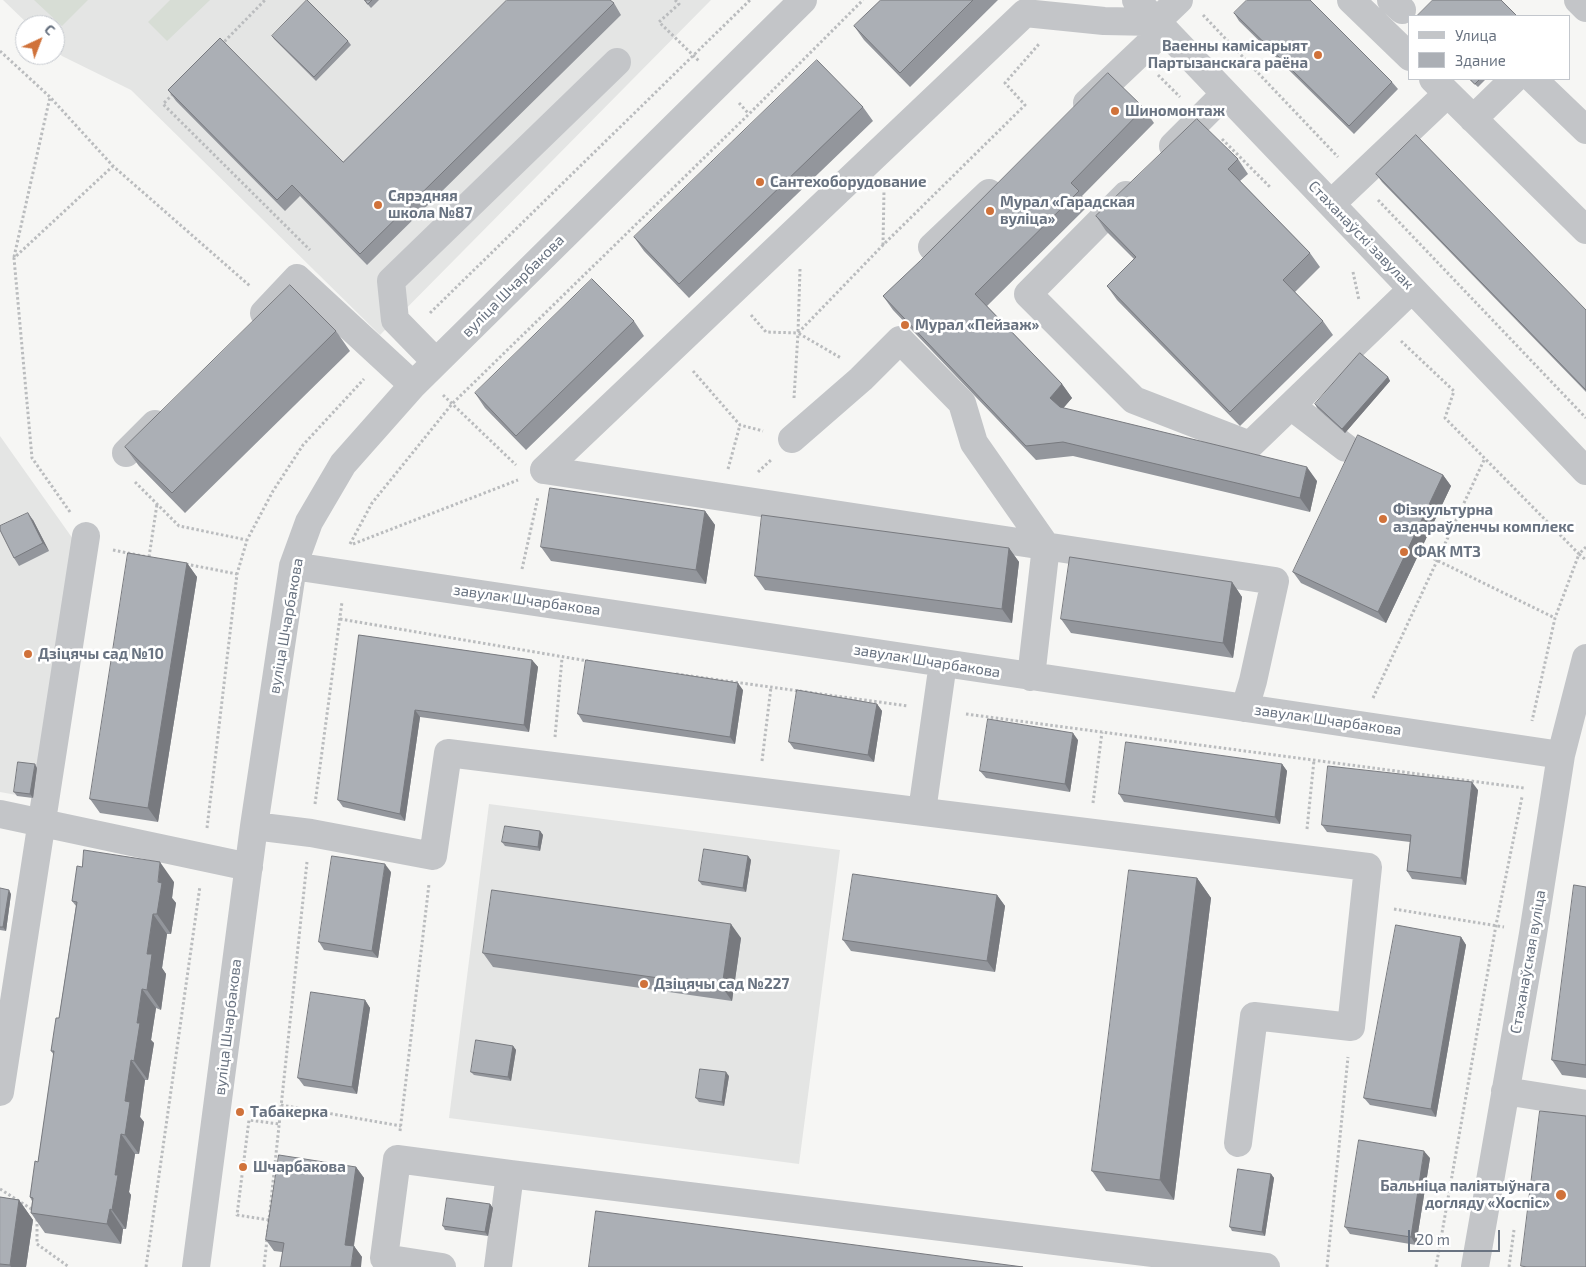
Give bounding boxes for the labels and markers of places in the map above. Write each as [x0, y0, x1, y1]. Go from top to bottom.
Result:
place label: Ваенны камісарыят Партызанскага раёна [1148, 37, 1308, 72]
marker: Ваенны камісарыят Партызанскага раёна [1312, 49, 1324, 61]
place label: Шиномонтаж [1125, 102, 1225, 120]
marker: Шиномонтаж [1109, 105, 1121, 117]
place label: Сантехоборудование [770, 173, 926, 191]
marker: Сантехоборудование [754, 176, 766, 188]
place label: Сярэдняя школа №87 [388, 187, 472, 222]
place label: Мурал «Гарадская вуліца» [1000, 193, 1135, 228]
marker: Сярэдняя школа №87 [372, 199, 384, 211]
marker: Мурал «Гарадская вуліца» [984, 205, 996, 217]
place label: Мурал «Пейзаж» [915, 316, 1039, 334]
marker: Мурал «Пейзаж» [899, 319, 911, 331]
place label: Фізкультурна аздараўленчы комплекс [1393, 501, 1574, 536]
marker: Фізкультурна аздараўленчы комплекс [1377, 513, 1389, 525]
place label: ФАК МТЗ [1414, 543, 1481, 561]
marker: ФАК МТЗ [1398, 546, 1410, 558]
place label: Дзіцячы сад №10 [38, 645, 164, 663]
marker: Дзіцячы сад №10 [22, 648, 34, 660]
place label: Дзіцячы сад №227 [654, 975, 789, 993]
marker: Дзіцячы сад №227 [638, 978, 650, 990]
place label: Табакерка [250, 1103, 328, 1121]
marker: Табакерка [234, 1106, 246, 1118]
place label: Шчарбакова [253, 1158, 346, 1176]
marker: Шчарбакова [237, 1161, 249, 1173]
place label: Бальніца паліятыўнага догляду «Хоспіс» [1380, 1177, 1550, 1212]
marker: Бальніца паліятыўнага догляду «Хоспіс» [1554, 1188, 1568, 1202]

